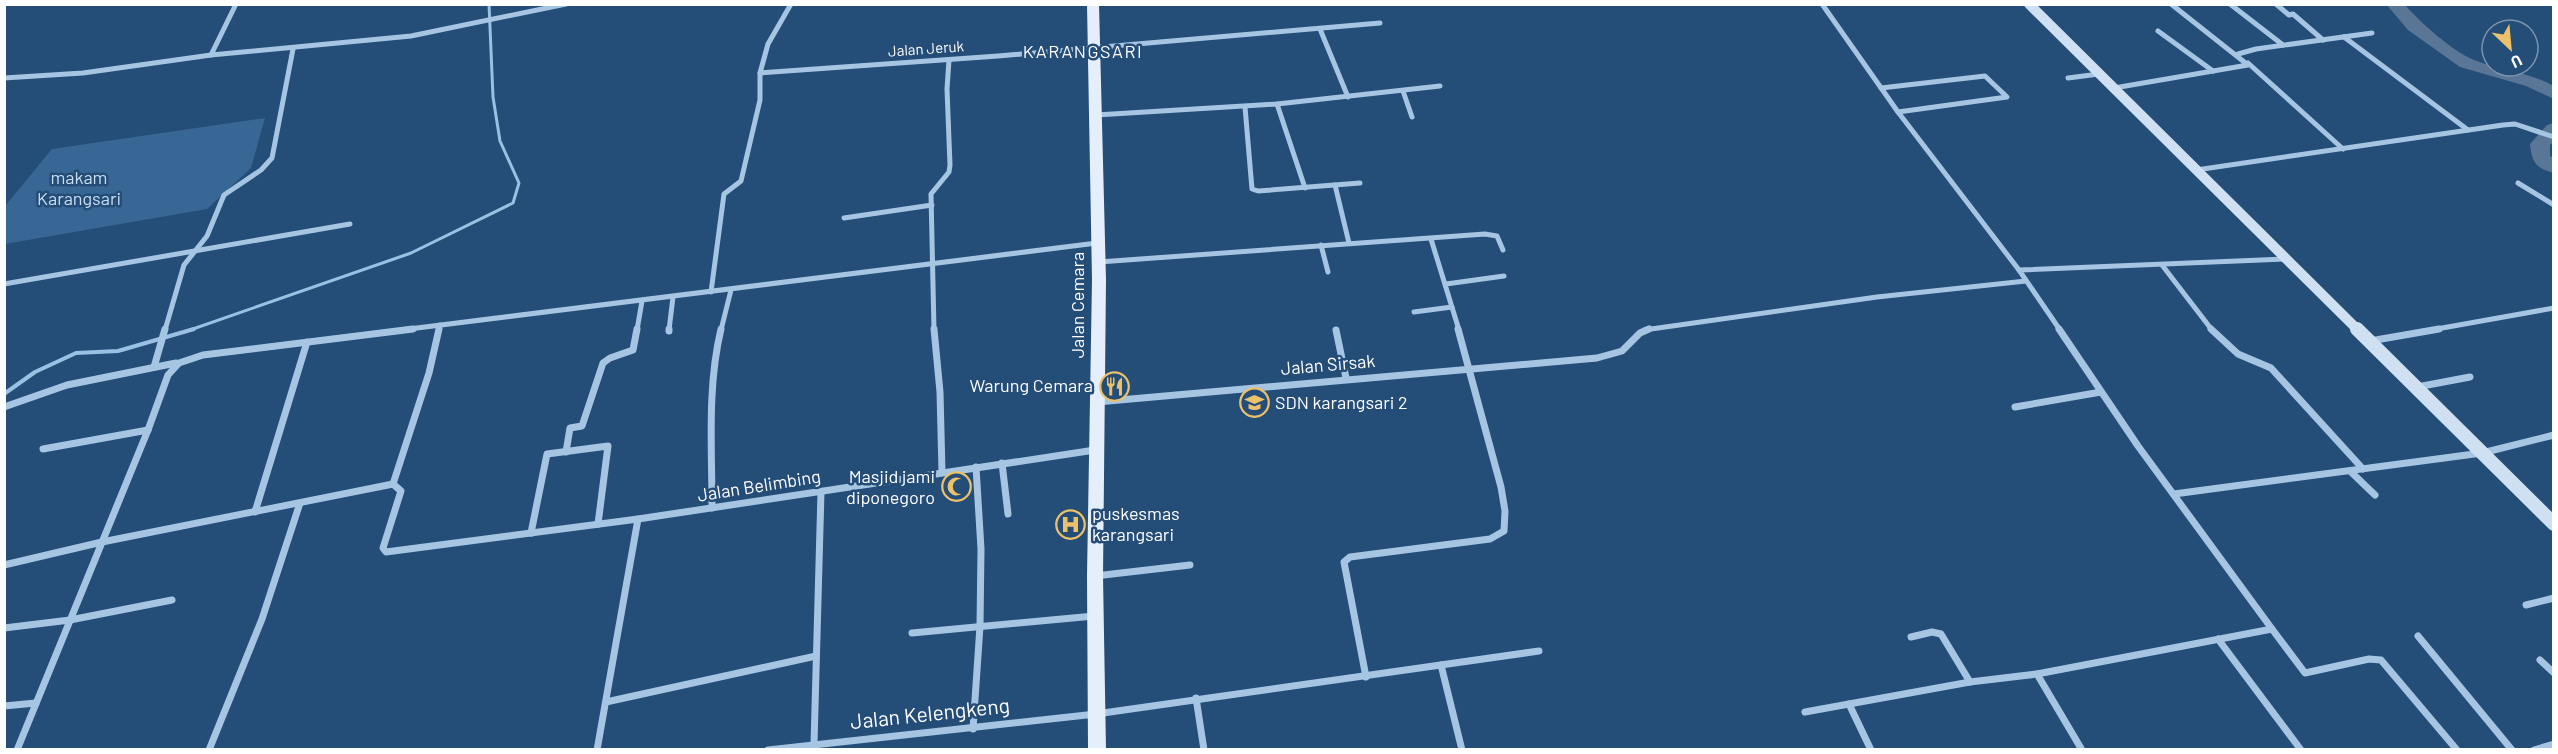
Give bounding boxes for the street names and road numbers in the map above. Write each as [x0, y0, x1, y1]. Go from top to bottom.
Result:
street label: Jalan Jeruk [887, 36, 965, 60]
street label: Jalan Cemara [1066, 252, 1088, 358]
street label: Jalan Sirsak [1280, 349, 1376, 379]
street label: Jalan Belimbing [696, 464, 822, 506]
street label: Jalan Kelengkeng [849, 692, 1011, 733]

